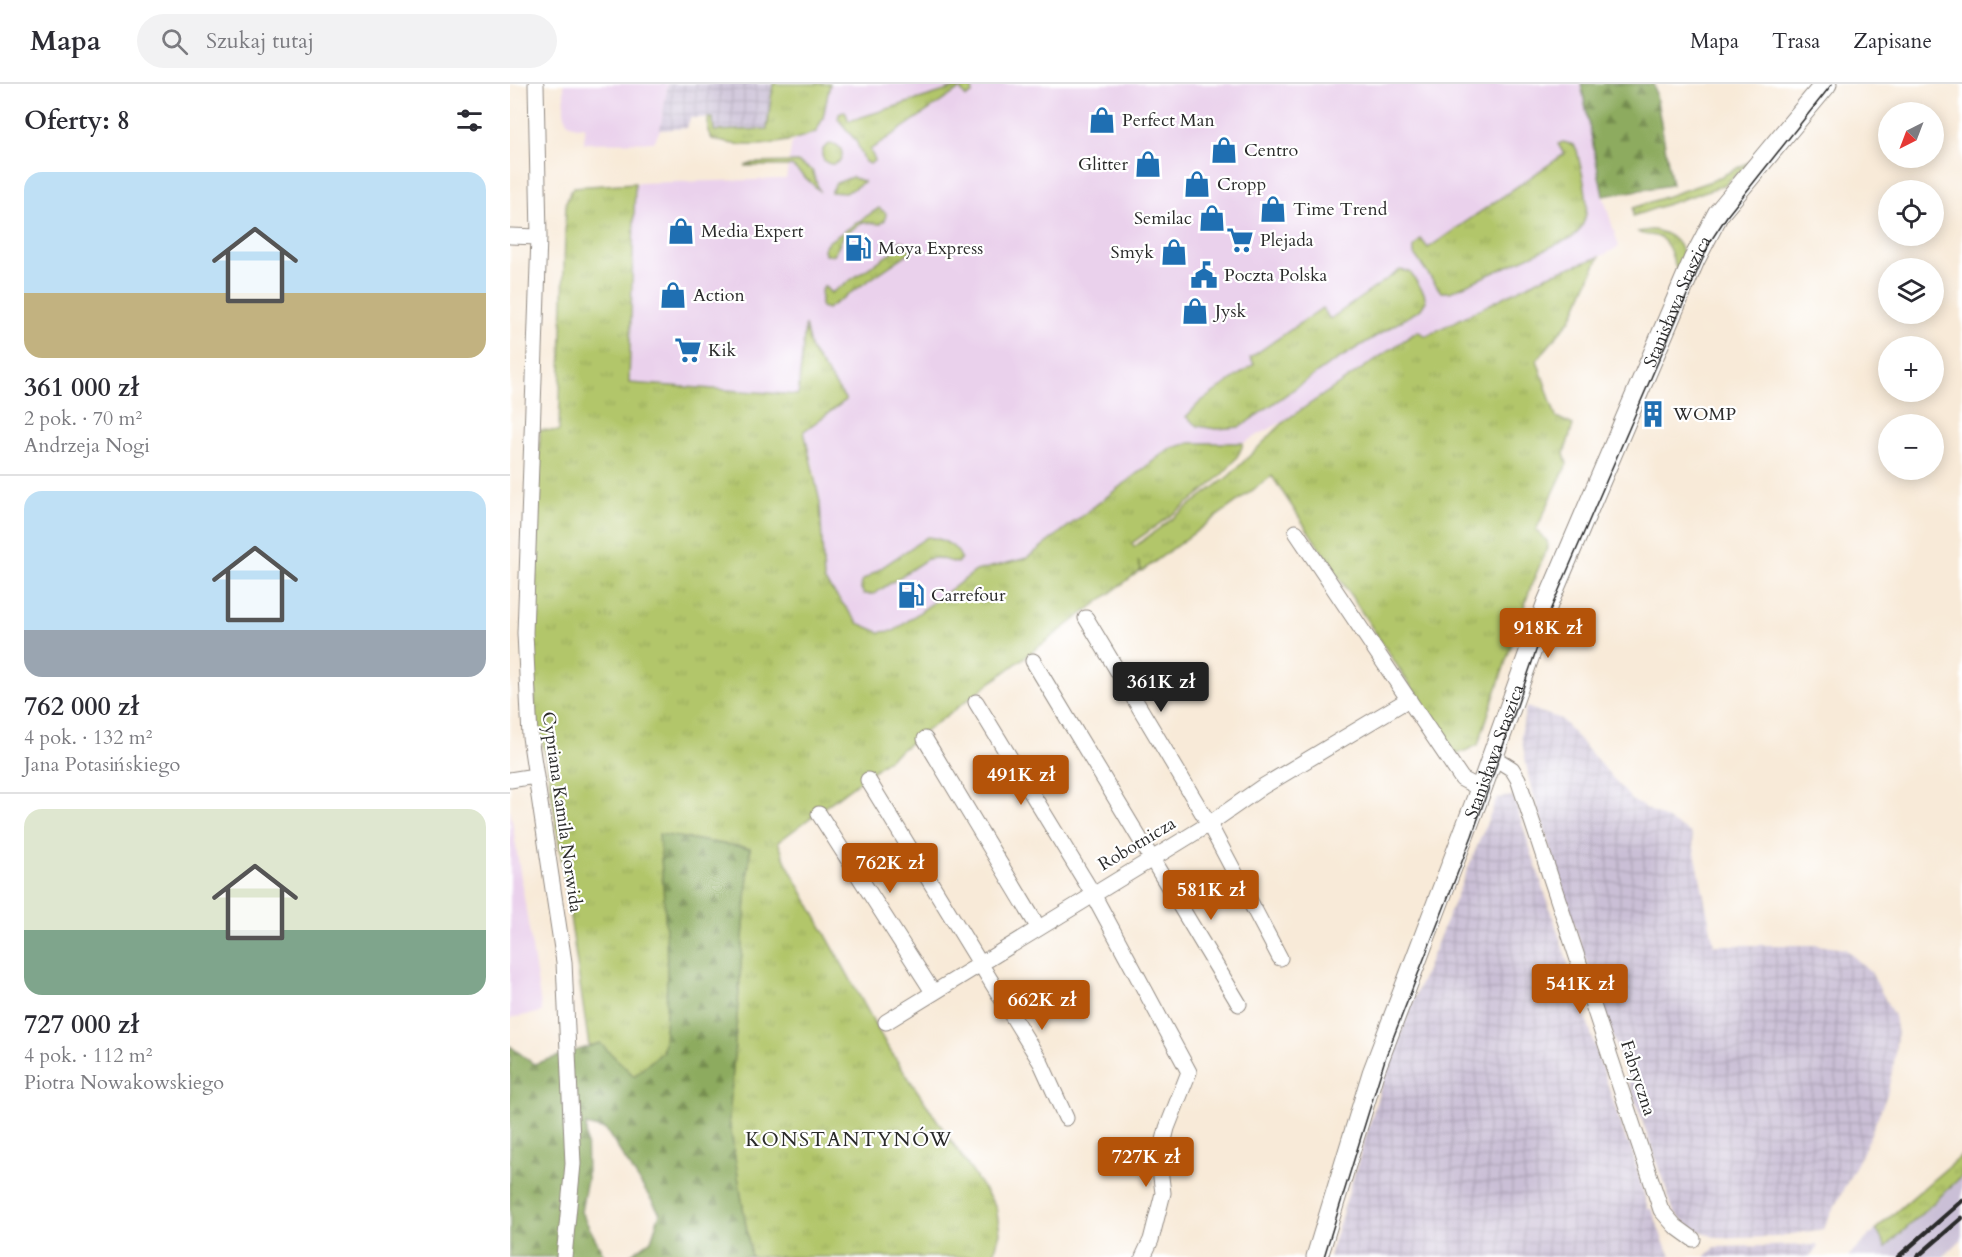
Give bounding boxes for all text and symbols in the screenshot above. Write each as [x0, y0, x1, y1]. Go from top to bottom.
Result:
search box [137, 14, 557, 68]
text: Mapa [30, 22, 101, 60]
icon: search [158, 25, 191, 58]
text: Szukaj tutaj [206, 26, 314, 56]
text: Mapa [1690, 27, 1739, 56]
text: Trasa [1772, 27, 1820, 56]
text: Zapisane [1853, 27, 1932, 56]
north arrow [1878, 102, 1944, 168]
map controls [1878, 102, 1944, 480]
text: Oferty: 8 [24, 103, 130, 138]
icon: filters [453, 104, 486, 137]
shop icon: Perfect Man [1087, 105, 1117, 135]
place label: Perfect Man [1122, 108, 1216, 133]
shop icon: Centro [1209, 135, 1239, 165]
place label: Centro [1244, 138, 1298, 163]
shop icon: Glitter [1133, 149, 1163, 179]
place label: Glitter [1078, 152, 1128, 177]
shop icon: Cropp [1182, 169, 1212, 199]
place label: Cropp [1217, 172, 1266, 197]
button: locate [1878, 180, 1944, 246]
shop icon: Time Trend [1258, 194, 1288, 224]
place label: Time Trend [1293, 197, 1388, 222]
shop icon: Semilac [1197, 203, 1227, 233]
place label: Semilac [1134, 206, 1192, 231]
icon: home [201, 211, 309, 319]
shop icon: Media Expert [666, 216, 696, 246]
place label: Media Expert [701, 219, 804, 244]
supermarket icon: Plejada [1225, 225, 1255, 255]
place label: Plejada [1260, 228, 1314, 253]
street label: Stanisława Staszica [1637, 231, 1717, 371]
fuel station icon: Moya Express [843, 233, 873, 263]
place label: Moya Express [878, 236, 983, 261]
shop icon: Smyk [1159, 237, 1189, 267]
place label: Smyk [1111, 240, 1154, 265]
button: layers [1878, 258, 1944, 324]
public building icon: Poczta Polska [1189, 260, 1219, 290]
place label: Poczta Polska [1224, 263, 1328, 288]
shop icon: Action [658, 280, 688, 310]
place label: Action [693, 283, 745, 308]
shop icon: Jysk [1180, 296, 1210, 326]
place label: Jysk [1212, 299, 1247, 324]
supermarket icon: Kik [673, 335, 703, 365]
button: + [1878, 336, 1944, 402]
place label: Kik [708, 338, 736, 363]
text: 361 000 zł [24, 370, 139, 405]
building icon: WOMP [1638, 399, 1668, 429]
place label: WOMP [1672, 402, 1736, 427]
text: 2 pok. · 70 m² [24, 405, 142, 432]
button: − [1878, 414, 1944, 480]
text: Andrzeja Nogi [24, 432, 150, 459]
icon: home [201, 530, 309, 638]
fuel station icon: Carrefour [896, 580, 926, 610]
place label: Carrefour [931, 583, 1006, 608]
pin: 918K zł [1493, 608, 1603, 659]
text: 918K zł [1514, 614, 1582, 641]
pin: 361K zł [1106, 662, 1216, 713]
text: 361K zł [1127, 668, 1195, 695]
street label: Stanisława Staszica [1458, 681, 1530, 822]
text: 762 000 zł [24, 689, 139, 724]
street label: Cypriana Kamila Norwida [536, 710, 588, 914]
text: 4 pok. · 132 m² [24, 724, 152, 751]
text: Jana Potasińskiego [24, 751, 180, 778]
pin: 491K zł [966, 755, 1076, 806]
text: 491K zł [987, 761, 1055, 788]
street label: Robotnicza [1093, 811, 1181, 877]
pin: 762K zł [835, 843, 945, 894]
icon: home [201, 848, 309, 956]
text: 762K zł [856, 849, 924, 876]
pin: 581K zł [1156, 870, 1266, 921]
text: 581K zł [1177, 876, 1245, 903]
pin: 541K zł [1525, 964, 1635, 1015]
text: 541K zł [1546, 970, 1614, 997]
pin: 662K zł [987, 980, 1097, 1031]
text: 662K zł [1008, 986, 1076, 1013]
text: 727 000 zł [24, 1007, 139, 1042]
street label: Fabryczna [1614, 1037, 1662, 1119]
text: 4 pok. · 112 m² [24, 1042, 152, 1069]
text: Piotra Nowakowskiego [24, 1069, 224, 1096]
district label: KONSTANTYNÓW [745, 1126, 953, 1153]
pin: 727K zł [1091, 1137, 1201, 1188]
text: 727K zł [1112, 1143, 1180, 1170]

